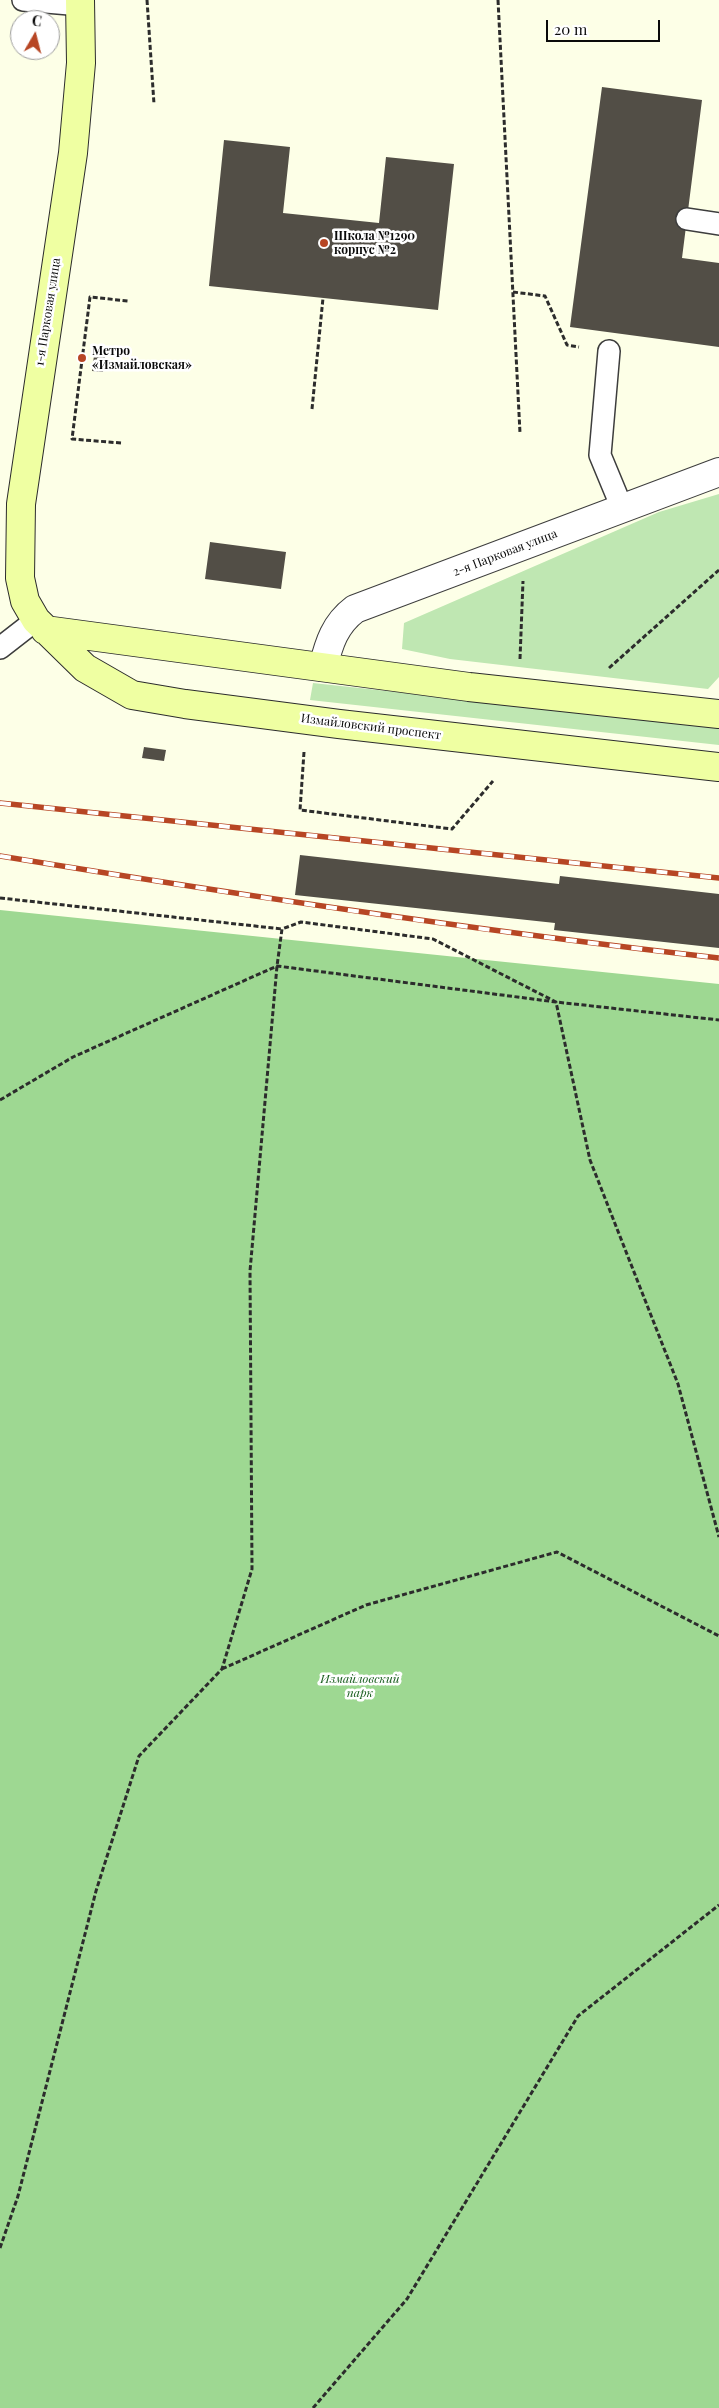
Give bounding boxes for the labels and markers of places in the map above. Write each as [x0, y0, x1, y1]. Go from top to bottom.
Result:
place label: Школа №1290 корпус №2 [334, 229, 415, 257]
marker: Школа №1290 корпус №2 [318, 237, 330, 249]
place label: Метро «Измайловская» [92, 344, 192, 372]
marker: Метро «Измайловская» [76, 352, 88, 364]

